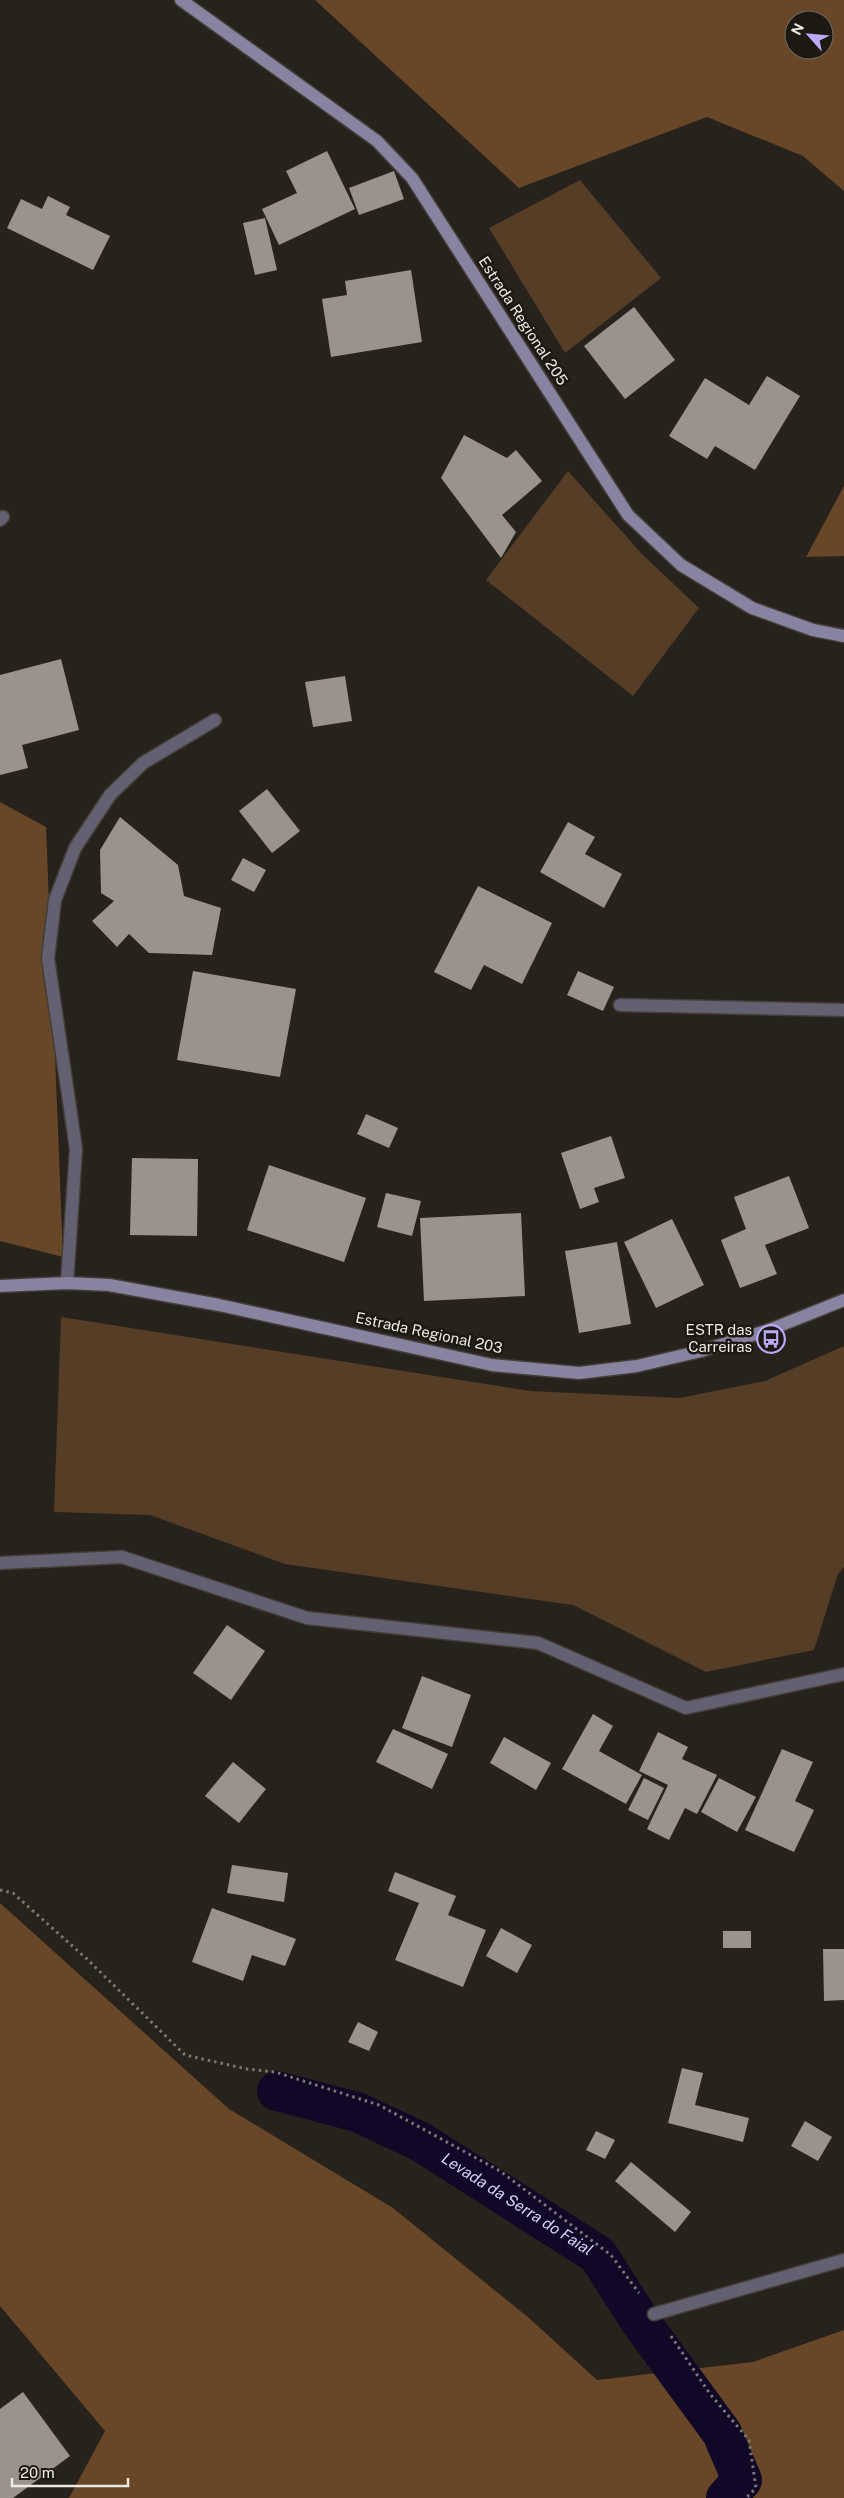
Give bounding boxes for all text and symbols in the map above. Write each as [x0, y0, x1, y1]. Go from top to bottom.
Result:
north arrow [784, 10, 834, 60]
text: N [788, 21, 807, 38]
street label: Estrada Regional 205 [475, 253, 571, 388]
street label: Estrada Regional 203 [354, 1309, 504, 1356]
place label: ESTR das Carreiras [686, 1321, 752, 1355]
bus stop icon: ESTR das Carreiras [756, 1324, 786, 1354]
water label: Levada da Serra do Faial [438, 2149, 597, 2259]
scale bar [12, 2456, 129, 2488]
text: 20 m [20, 2464, 55, 2481]

